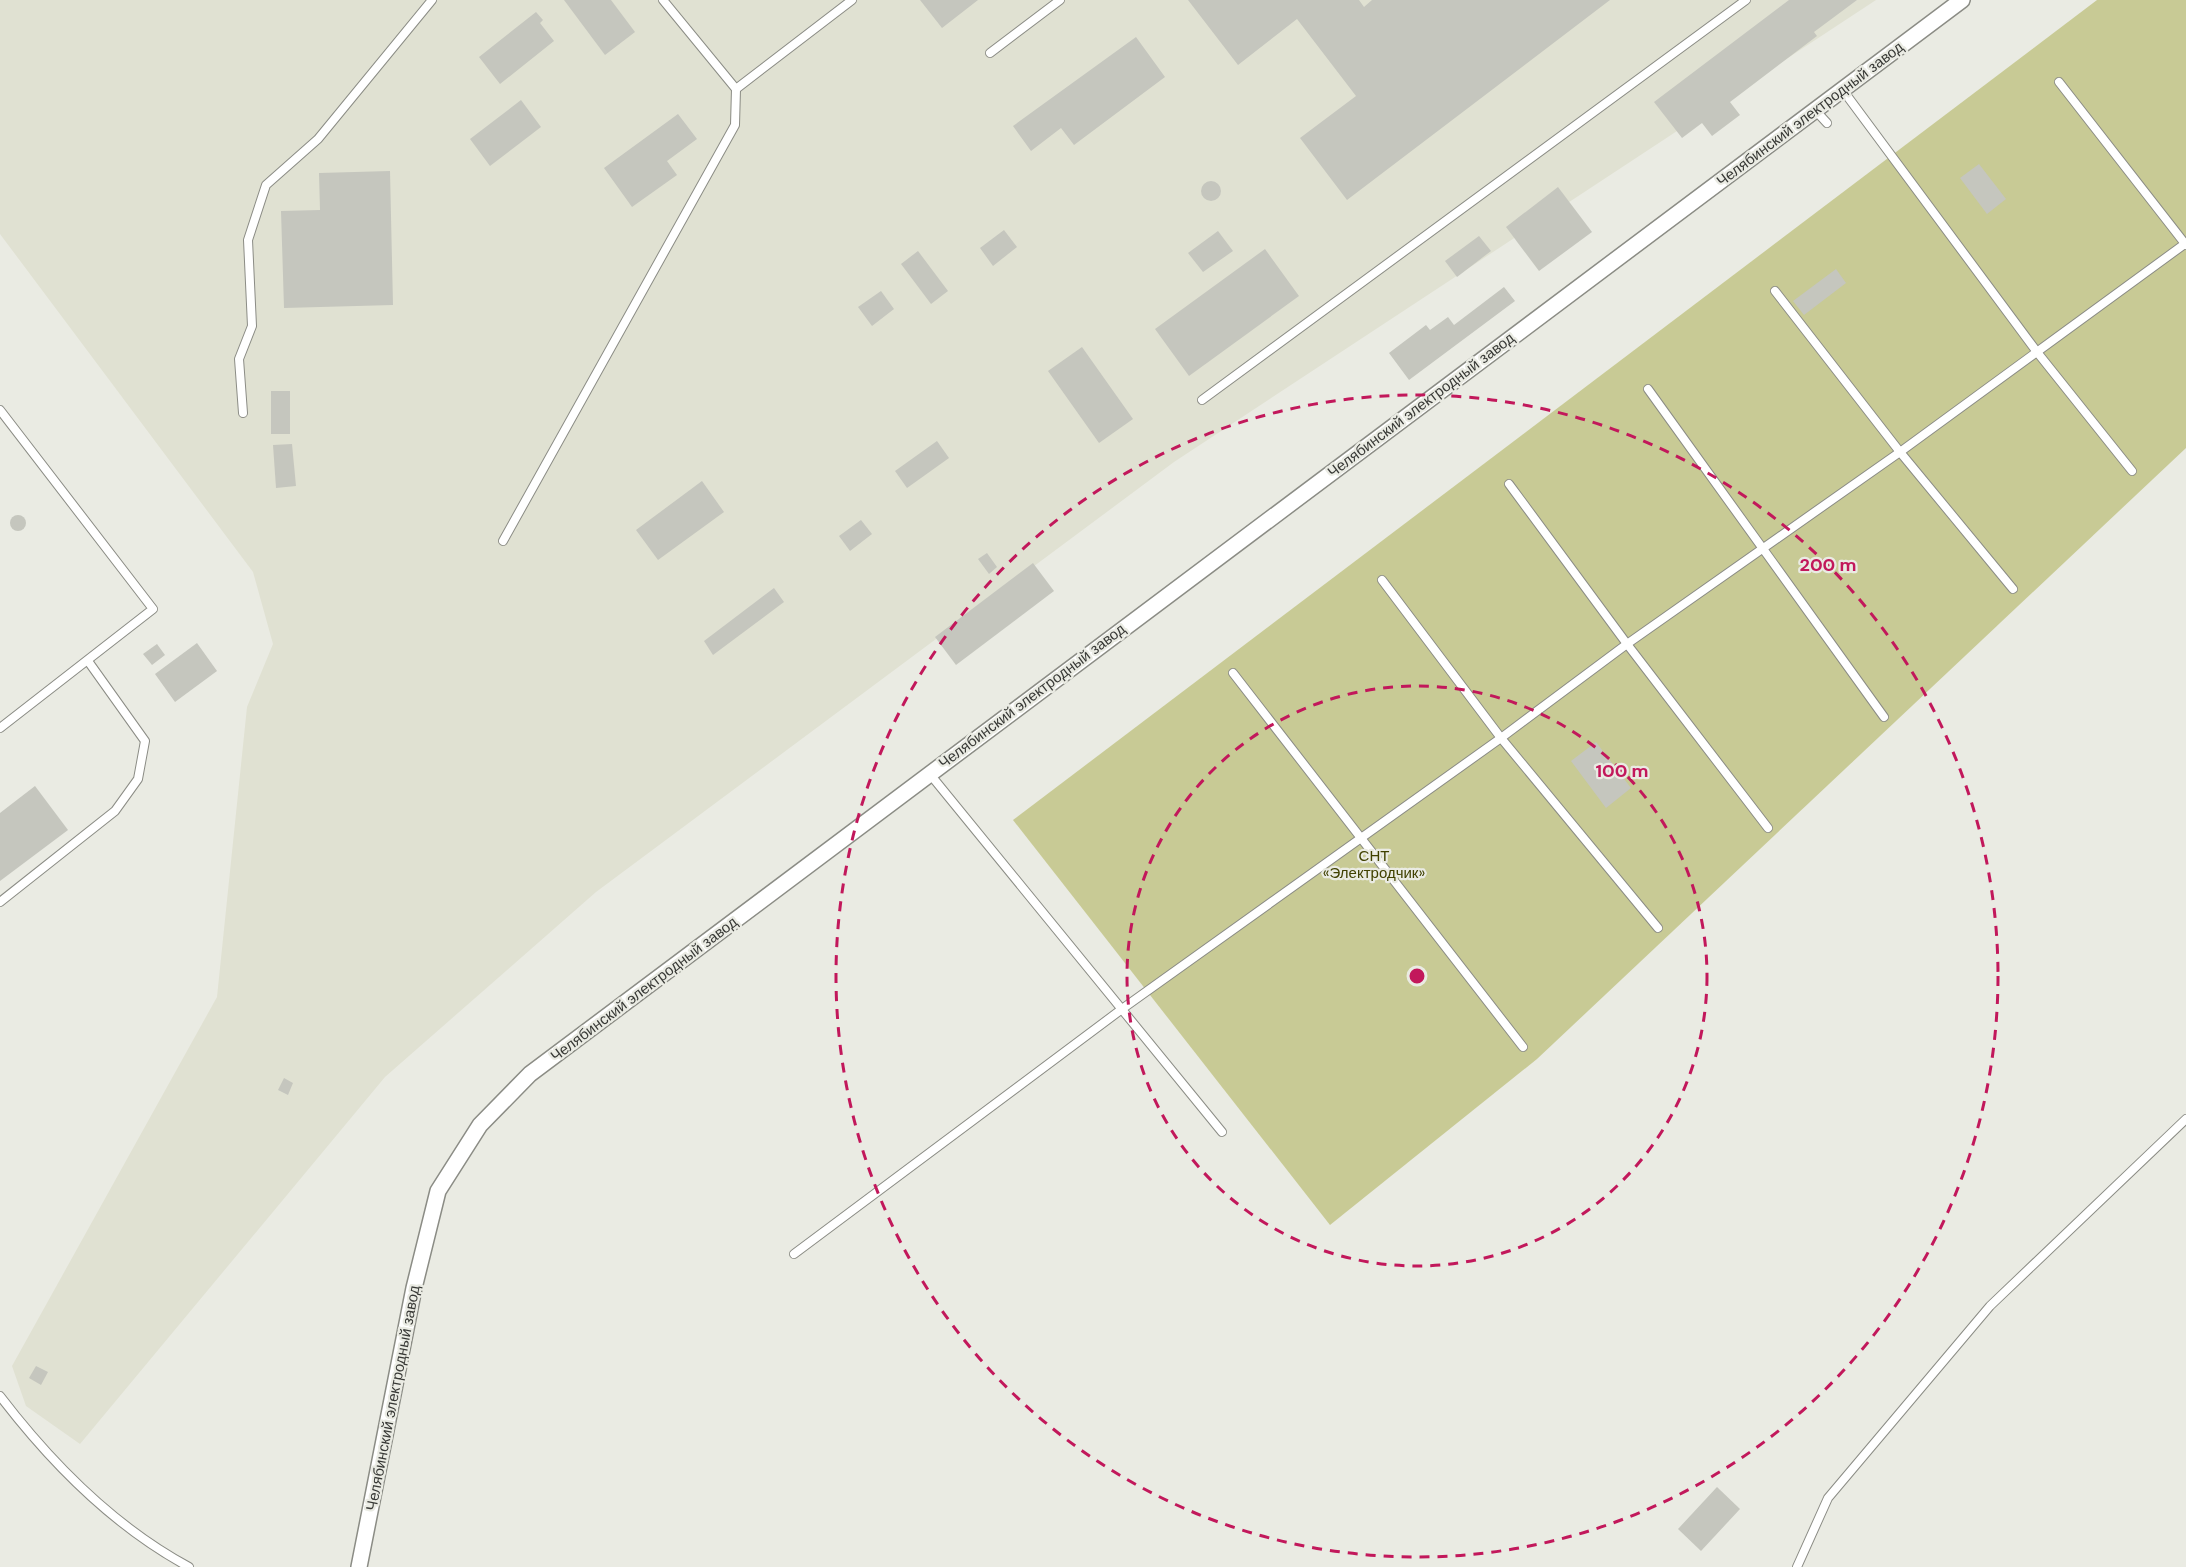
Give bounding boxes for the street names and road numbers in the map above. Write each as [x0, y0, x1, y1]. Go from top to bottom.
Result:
street label: Челябинский электродный завод [1712, 37, 1908, 191]
street label: Челябинский электродный завод [1323, 328, 1519, 482]
street label: Челябинский электродный завод [934, 619, 1130, 773]
street label: Челябинский электродный завод [546, 912, 742, 1066]
street label: Челябинский электродный завод [361, 1283, 425, 1512]

